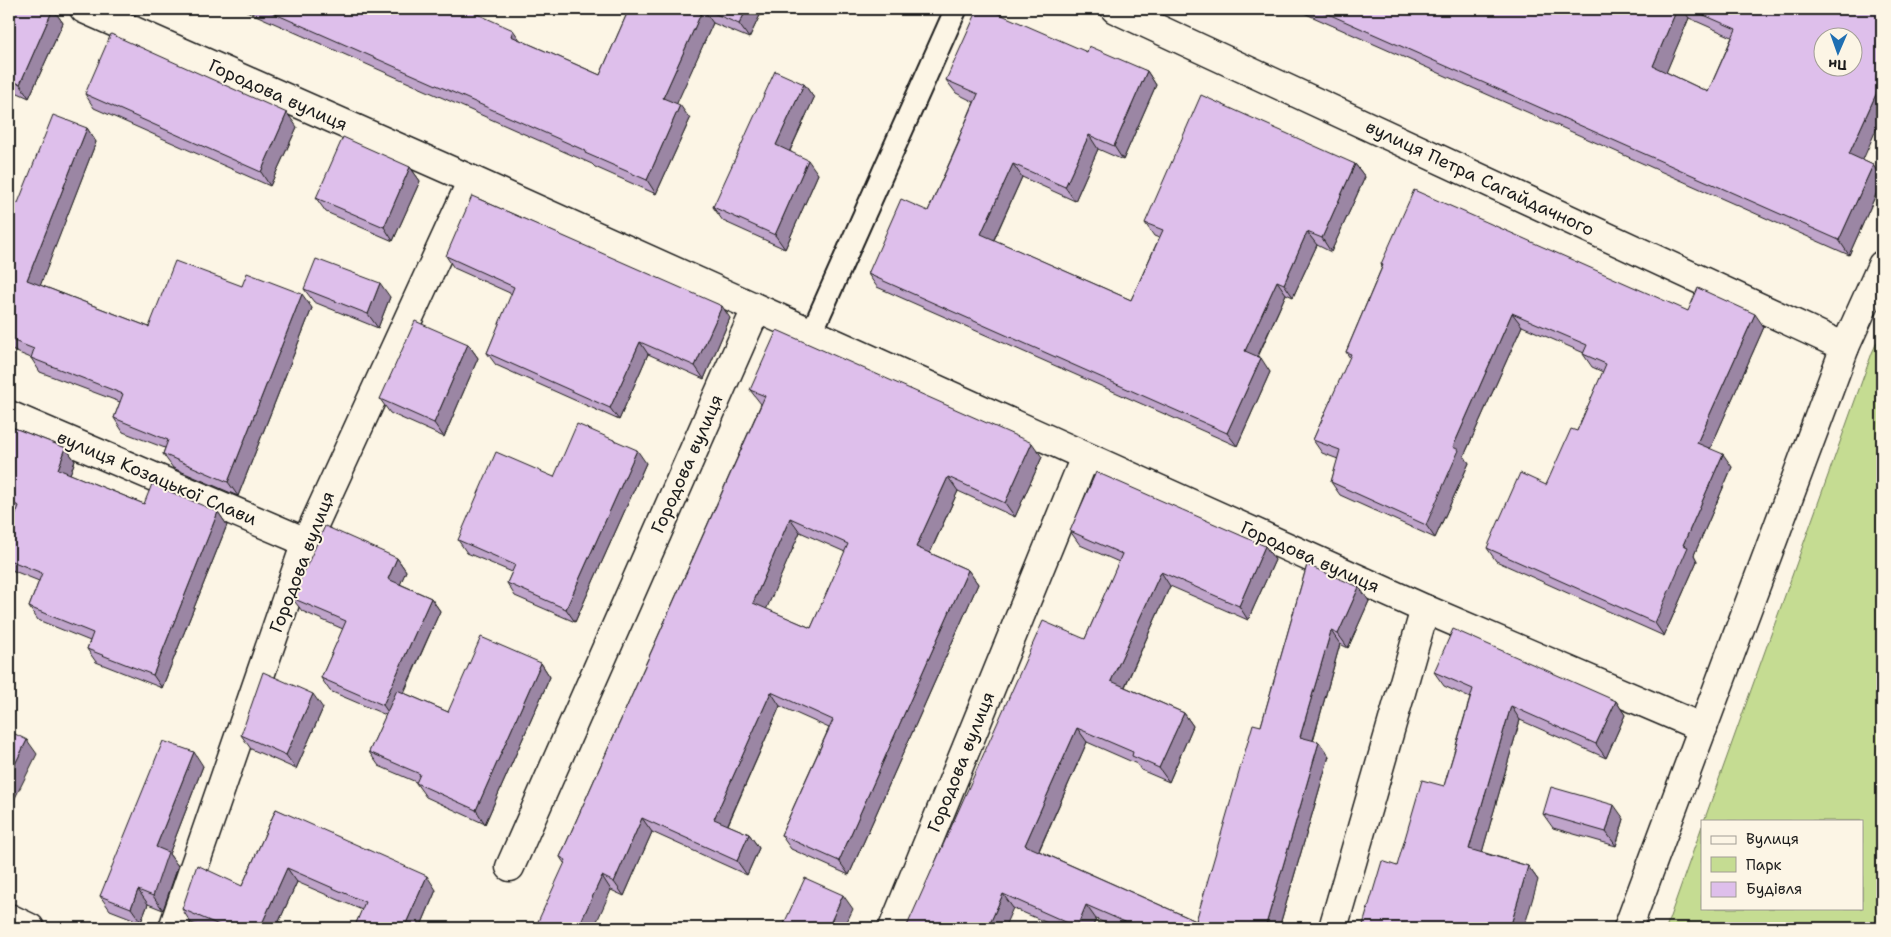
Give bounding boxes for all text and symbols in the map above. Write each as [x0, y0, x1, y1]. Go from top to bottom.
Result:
north arrow [1814, 28, 1864, 78]
street label: Городова вулиця [205, 54, 351, 136]
text: Пн [1828, 56, 1847, 74]
street label: вулиця Петра Сагайдачного [1362, 114, 1598, 242]
street label: Городова вулиця [646, 391, 728, 537]
street label: вулиця Козацької Слави [53, 425, 261, 531]
street label: Городова вулиця [264, 488, 340, 636]
street label: Городова вулиця [1237, 516, 1383, 598]
street label: Городова вулиця [922, 688, 1000, 836]
legend [1701, 820, 1864, 910]
text: Вулиця [1746, 829, 1799, 849]
text: Парк [1746, 855, 1782, 875]
text: Будівля [1746, 879, 1802, 899]

